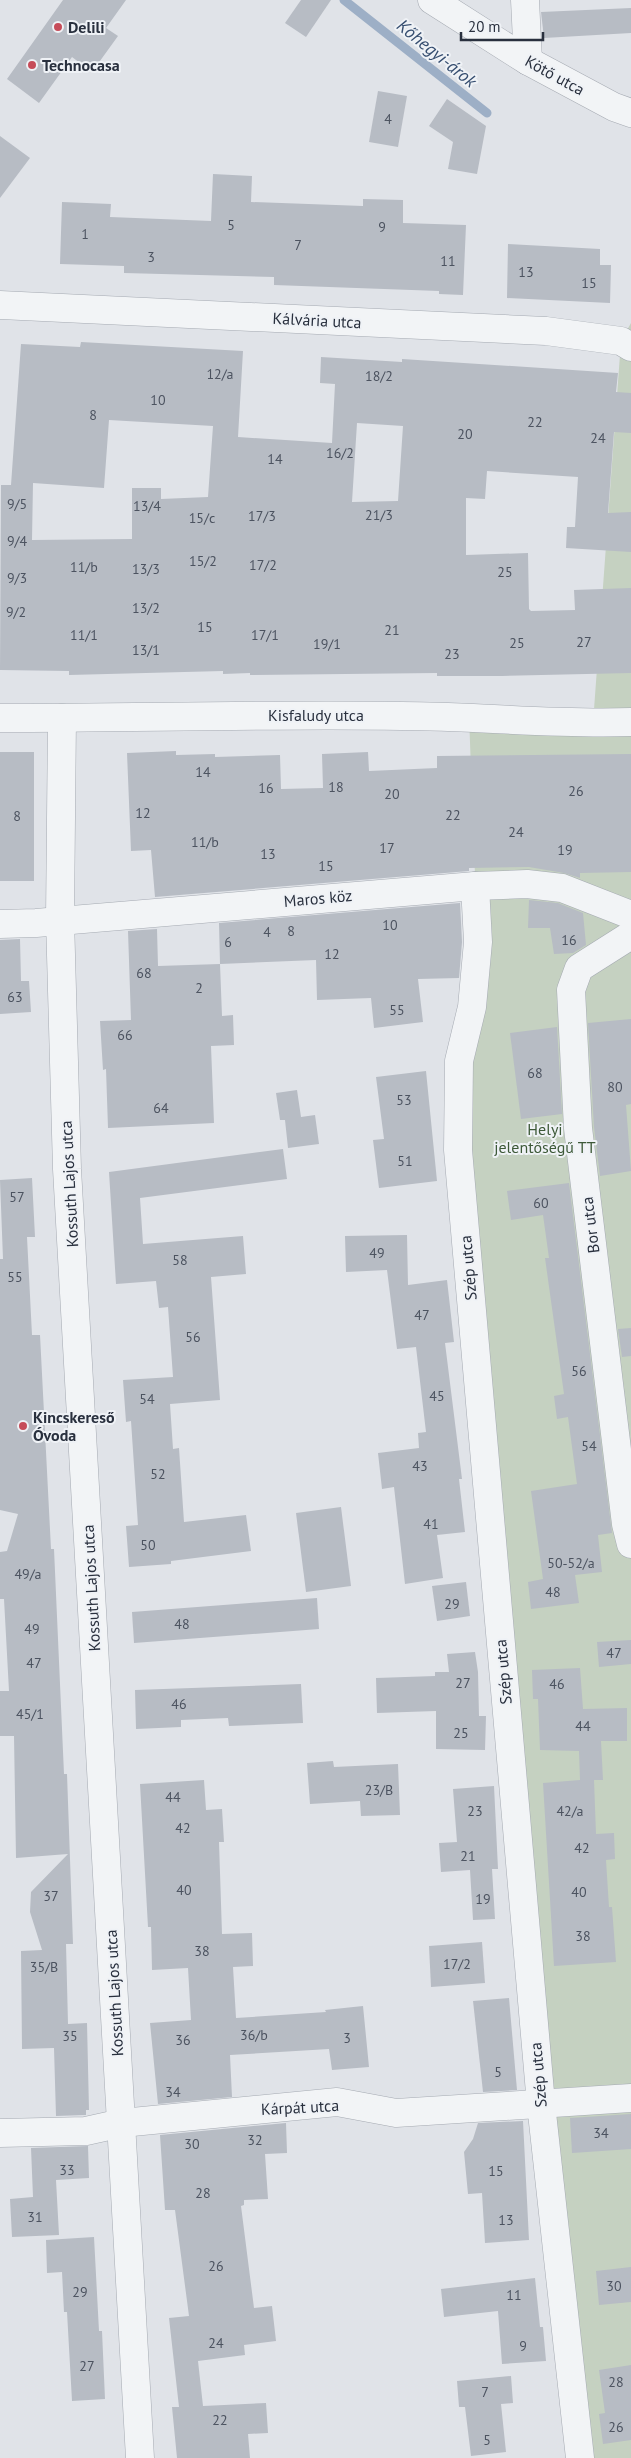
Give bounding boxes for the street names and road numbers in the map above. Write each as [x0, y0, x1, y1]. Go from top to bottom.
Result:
street label: Kötő utca [522, 51, 588, 99]
street label: Kálvária utca [272, 308, 362, 332]
street label: Kisfaludy utca [268, 705, 364, 725]
street label: Maros köz [283, 885, 353, 911]
street label: Kossuth Lajos utca [56, 1120, 82, 1248]
street label: Bor utca [577, 1196, 603, 1254]
street label: Szép utca [455, 1235, 481, 1301]
street label: Kossuth Lajos utca [78, 1524, 104, 1652]
street label: Szép utca [490, 1639, 516, 1705]
street label: Kossuth Lajos utca [101, 1929, 127, 2057]
street label: Szép utca [525, 2042, 551, 2108]
street label: Kárpát utca [260, 2095, 340, 2119]

